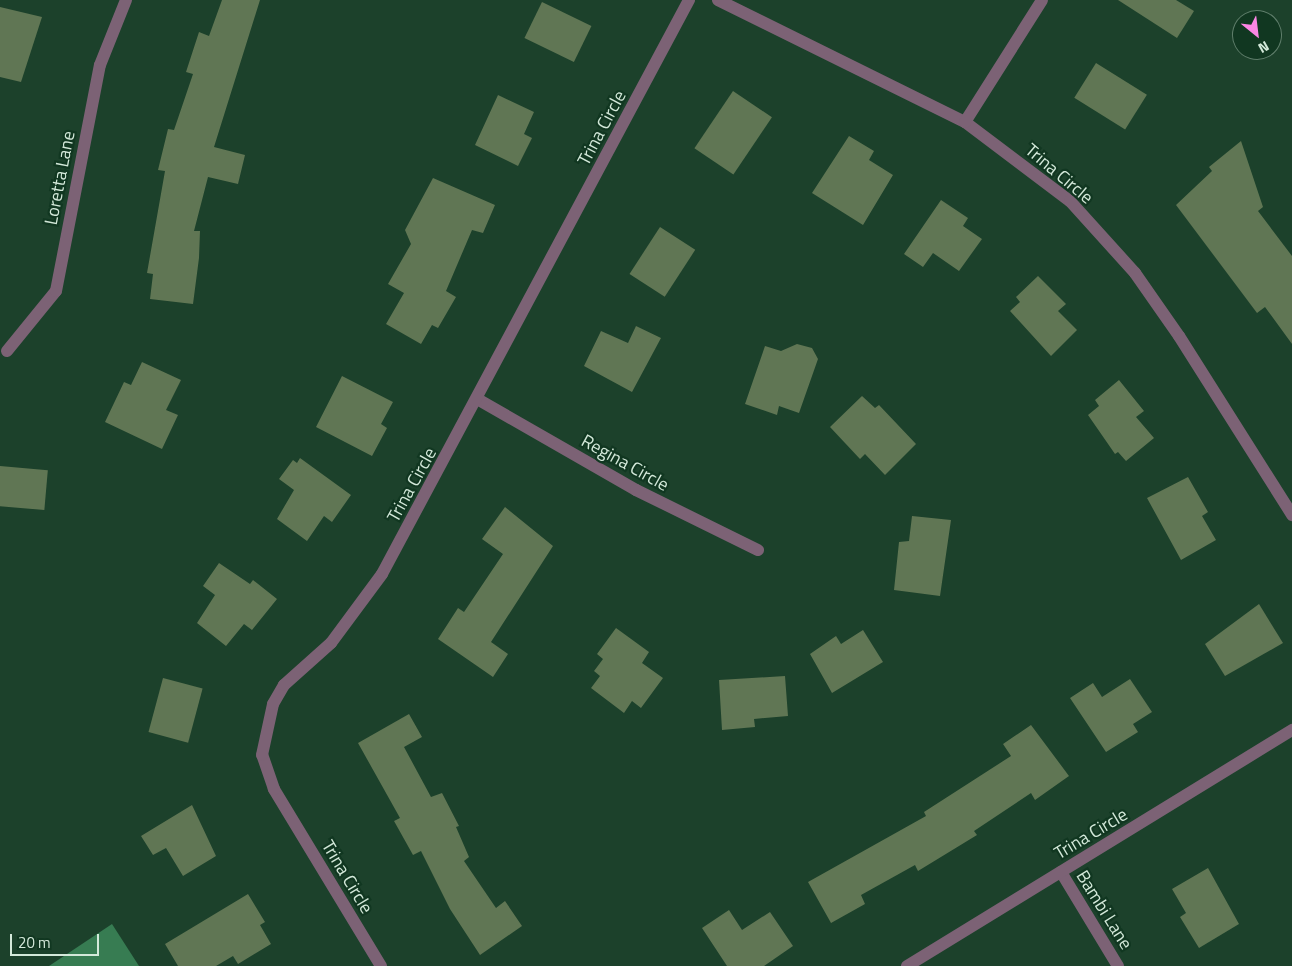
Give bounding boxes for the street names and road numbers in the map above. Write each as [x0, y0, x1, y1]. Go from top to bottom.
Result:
street label: Trina Circle [573, 87, 631, 169]
street label: Loretta Lane [40, 129, 80, 227]
street label: Trina Circle [1021, 139, 1097, 209]
street label: Regina Circle [577, 430, 673, 496]
street label: Trina Circle [383, 444, 441, 526]
street label: Trina Circle [1050, 804, 1132, 864]
street label: Trina Circle [317, 836, 377, 918]
street label: Bambi Lane [1071, 867, 1137, 953]

